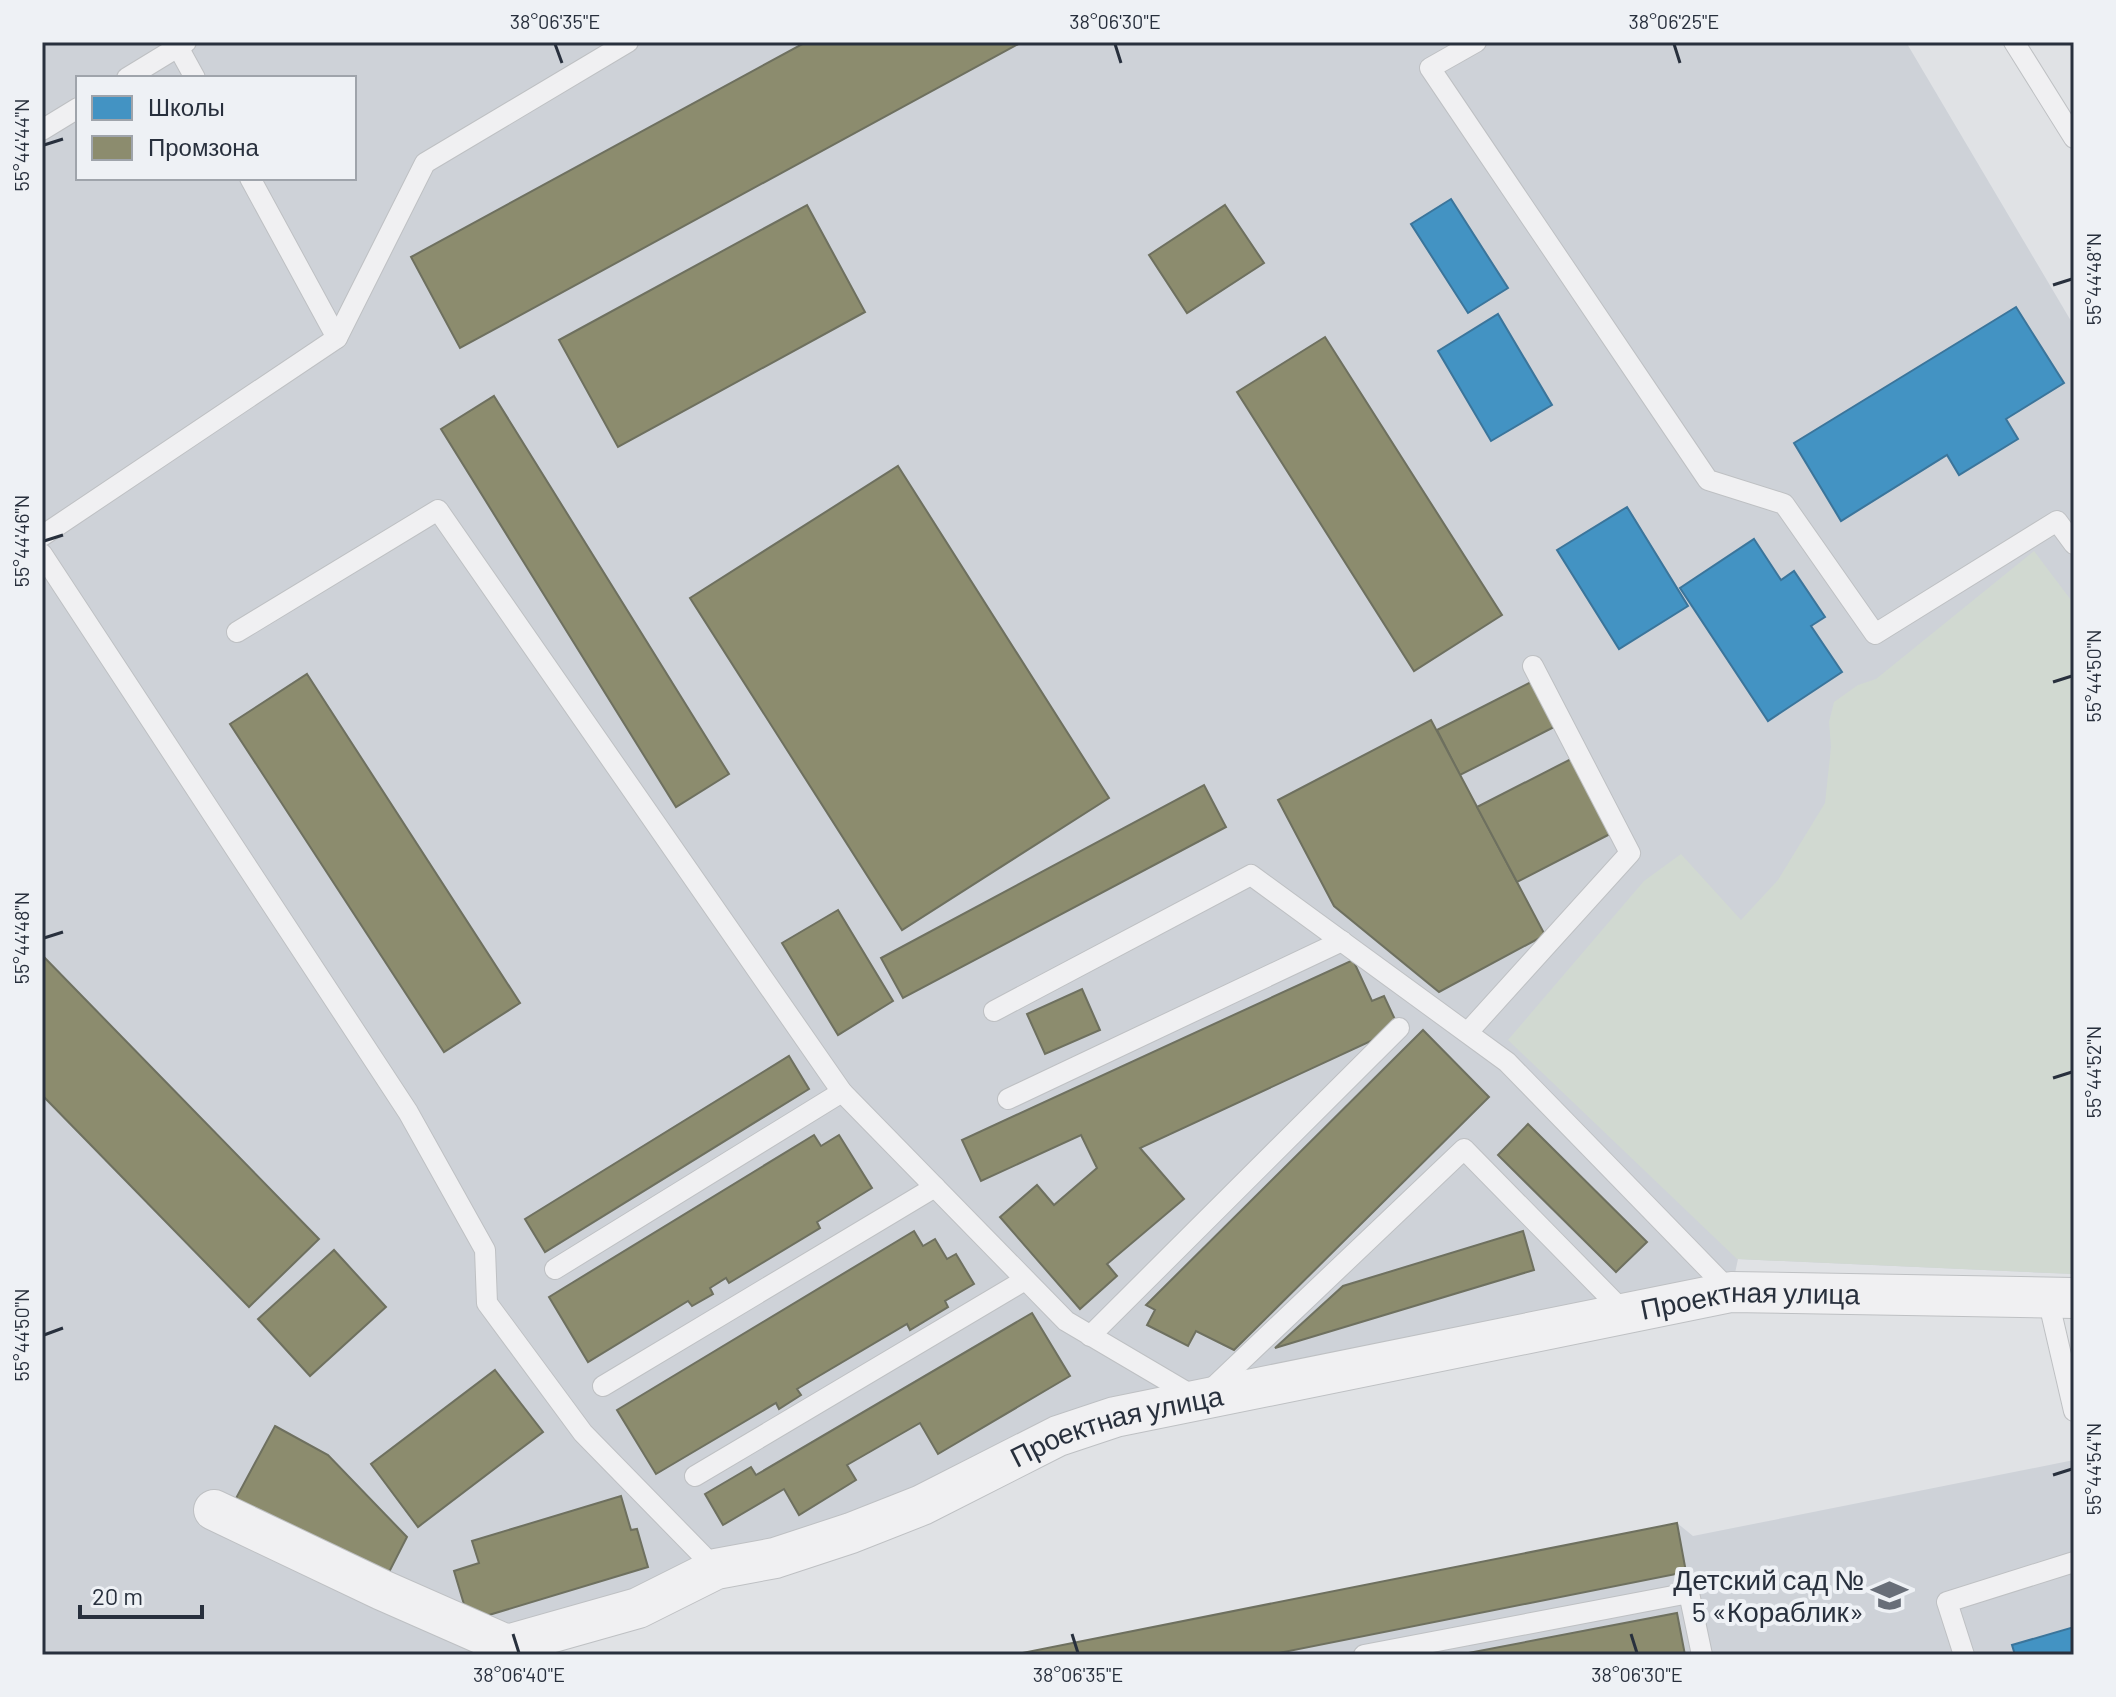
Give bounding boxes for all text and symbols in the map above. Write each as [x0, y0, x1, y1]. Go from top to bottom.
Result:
text: 38°06'35"E [510, 9, 600, 33]
text: 38°06'30"E [1069, 9, 1161, 33]
text: 38°06'25"E [1629, 9, 1719, 33]
legend [76, 76, 356, 180]
text: Школы [148, 92, 225, 121]
text: 55°44'44"N [9, 99, 33, 191]
text: Промзона [148, 132, 260, 161]
text: 55°44'48"N [2081, 233, 2105, 325]
text: 55°44'46"N [9, 495, 33, 587]
text: 55°44'50"N [2081, 630, 2105, 722]
text: 55°44'48"N [9, 892, 33, 984]
text: 55°44'52"N [2081, 1026, 2105, 1118]
street label: Проектная улица [1637, 1274, 1861, 1326]
text: 55°44'50"N [9, 1289, 33, 1381]
street label: Проектная улица [1004, 1377, 1226, 1474]
text: 55°44'54"N [2081, 1423, 2105, 1515]
place label: Детский сад № 5 «Кораблик» [1673, 1562, 1864, 1628]
scale bar [80, 1569, 202, 1619]
school or university icon: Детский сад № 5 «Кораблик» [1871, 1577, 1909, 1615]
text: 20 m [92, 1581, 143, 1610]
text: 38°06'40"E [473, 1662, 565, 1686]
text: 38°06'35"E [1033, 1662, 1123, 1686]
text: 38°06'30"E [1591, 1662, 1683, 1686]

